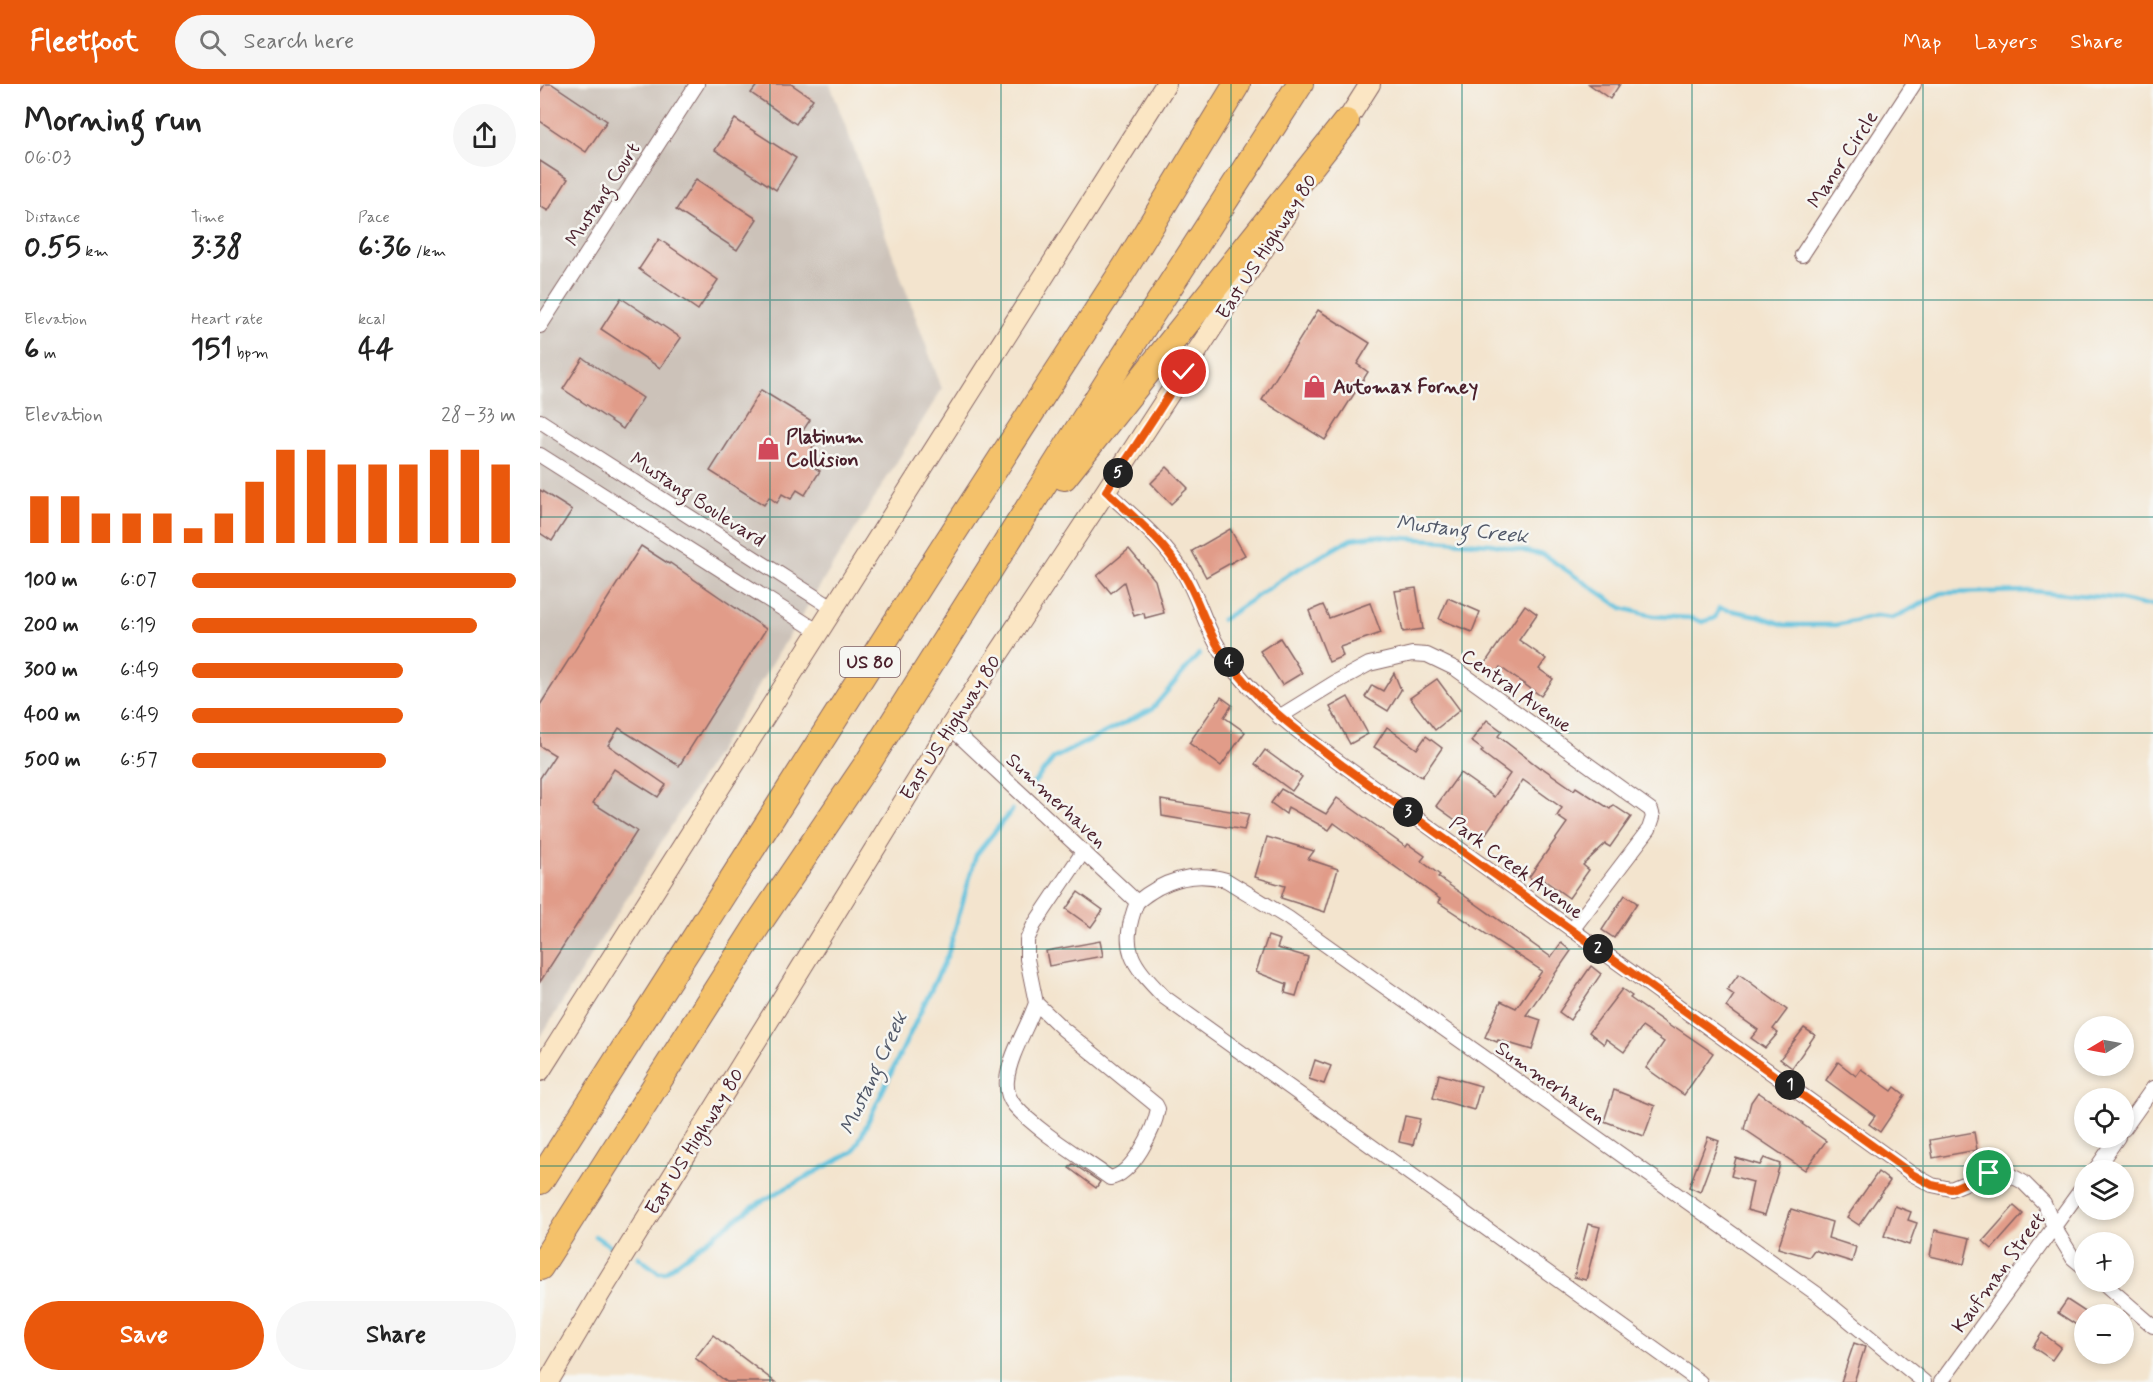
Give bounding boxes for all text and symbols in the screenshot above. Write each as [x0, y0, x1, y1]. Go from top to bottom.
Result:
search box [175, 15, 595, 69]
text: Fleetfoot [30, 24, 139, 61]
icon: search [196, 26, 229, 59]
text: Search here [244, 28, 354, 56]
text: Map [1903, 28, 1941, 56]
text: Layers [1974, 28, 2037, 56]
text: Share [2070, 28, 2123, 56]
text: Morning run [24, 99, 202, 143]
button: share [453, 104, 516, 167]
street label: Manor Circle [1802, 106, 1885, 214]
street label: Mustang Court [559, 137, 649, 253]
text: 06:03 [24, 144, 71, 171]
street label: East US Highway 80 [1210, 169, 1325, 325]
text: Distance [24, 207, 80, 228]
text: Time [191, 207, 225, 228]
text: Pace [358, 207, 390, 228]
text: 0.55 [24, 228, 81, 267]
text: 3:38 [191, 228, 243, 267]
text: 6:36 [358, 228, 412, 267]
text: km [81, 241, 109, 262]
text: /km [412, 241, 446, 262]
text: Elevation [24, 309, 87, 330]
text: Heart rate [191, 309, 263, 330]
text: kcal [358, 309, 385, 330]
text: 6 [24, 330, 39, 369]
text: 151 [191, 330, 232, 369]
text: 44 [358, 330, 394, 369]
text: m [39, 343, 56, 364]
text: bpm [232, 343, 269, 364]
pin [1158, 346, 1209, 397]
icon: check [1167, 355, 1200, 388]
shop icon: Automax Forney [1302, 373, 1328, 399]
place label: Automax Forney [1333, 374, 1478, 401]
text: Elevation [24, 402, 103, 429]
text: 28–33 m [441, 402, 516, 429]
place label: Platinum Collision [786, 424, 864, 474]
shop icon: Platinum Collision [755, 435, 781, 461]
street label: Mustang Boulevard [623, 446, 770, 556]
pin: 5 [1103, 458, 1133, 488]
text: 5 [1113, 462, 1123, 483]
water label: Mustang Creek [1394, 509, 1530, 553]
text: 100 m [24, 567, 78, 594]
text: 6:07 [120, 567, 157, 594]
text: 200 m [24, 612, 79, 639]
text: 6:19 [120, 612, 156, 639]
street label: Central Avenue [1455, 643, 1577, 740]
road number: US 80 [840, 647, 900, 677]
pin: 4 [1214, 647, 1244, 677]
street label: East US Highway 80 [894, 650, 1009, 806]
text: 4 [1224, 651, 1234, 672]
text: 300 m [24, 657, 78, 684]
text: 6:49 [120, 657, 159, 684]
text: 400 m [24, 702, 80, 729]
text: 6:49 [120, 702, 159, 729]
text: 500 m [24, 747, 81, 774]
text: 6:57 [120, 747, 158, 774]
street label: Summerhaven [1000, 747, 1112, 855]
pin: 3 [1393, 797, 1423, 827]
text: 3 [1404, 801, 1412, 822]
street label: Park Creek Avenue [1443, 810, 1589, 926]
pin: 2 [1583, 934, 1613, 964]
text: 2 [1594, 938, 1602, 959]
water label: Mustang Creek [833, 1007, 917, 1140]
north arrow [2074, 1016, 2134, 1076]
map controls [2074, 1016, 2134, 1364]
street label: Summerhaven [1490, 1035, 1611, 1131]
street label: East US Highway 80 [639, 1063, 752, 1221]
pin: 1 [1775, 1070, 1805, 1100]
text: 1 [1786, 1074, 1794, 1095]
button: locate [2074, 1088, 2134, 1148]
pin [1963, 1147, 2014, 1198]
icon: arrive [1972, 1156, 2005, 1189]
button: layers [2074, 1160, 2134, 1220]
street label: Kaufman Street [1946, 1207, 2052, 1339]
button: + [2074, 1232, 2134, 1292]
button: Save [24, 1301, 264, 1370]
button: Share [276, 1301, 516, 1370]
button: − [2074, 1304, 2134, 1364]

